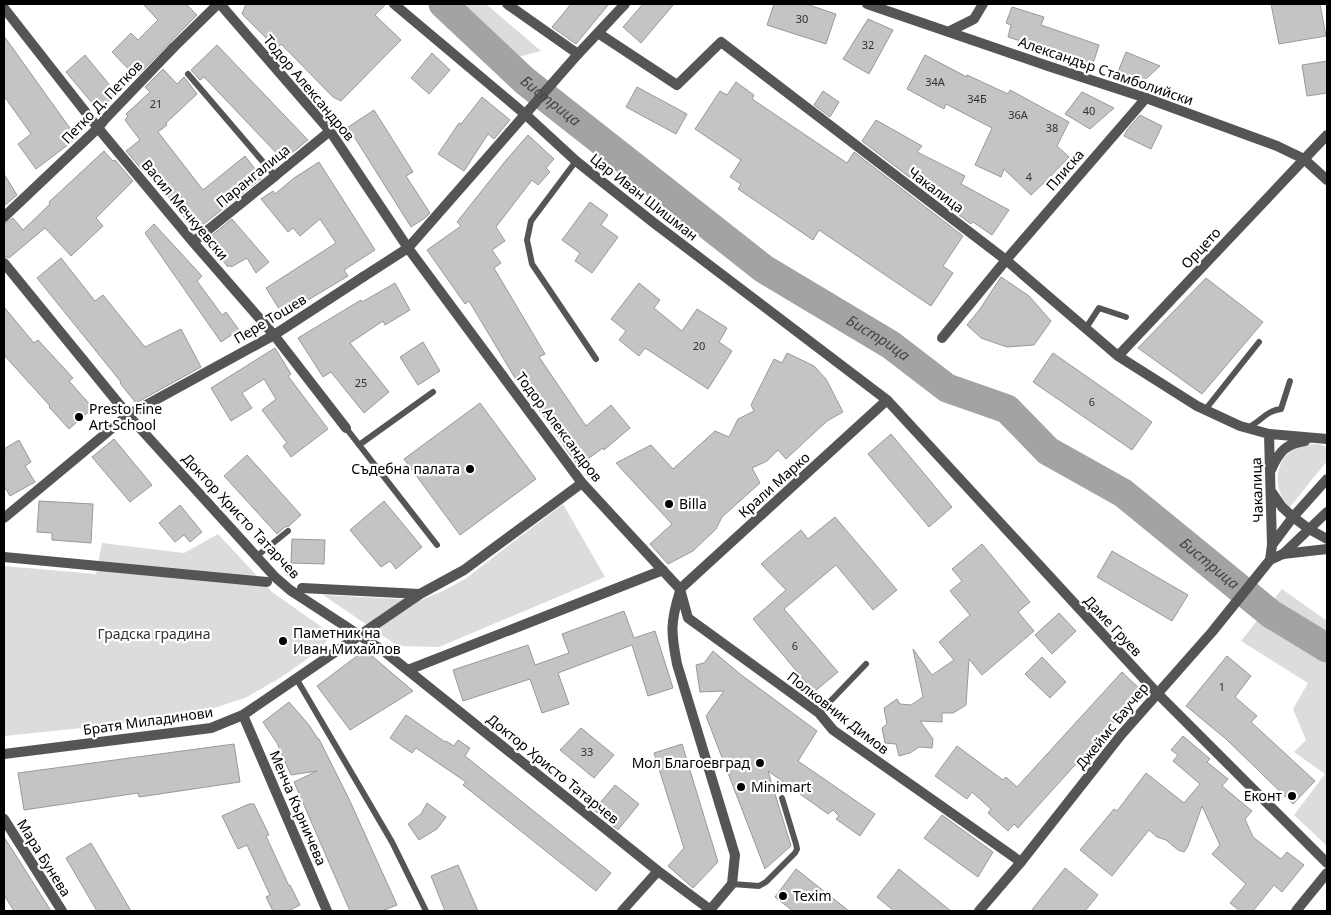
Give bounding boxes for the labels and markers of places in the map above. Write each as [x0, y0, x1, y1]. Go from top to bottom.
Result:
place label: Presto Fine Art School [89, 399, 162, 434]
marker: Presto Fine Art School [73, 411, 85, 423]
place label: Съдебна палата [351, 459, 460, 478]
marker: Съдебна палата [464, 463, 476, 475]
place label: Billa [679, 494, 707, 513]
marker: Billa [663, 498, 675, 510]
place label: Паметник на Иван Михайлов [293, 623, 401, 658]
marker: Паметник на Иван Михайлов [277, 635, 289, 647]
place label: Мол Благоевград [632, 753, 750, 772]
marker: Мол Благоевград [754, 757, 766, 769]
place label: Minimart [751, 777, 811, 796]
marker: Minimart [735, 781, 747, 793]
place label: Еконт [1244, 786, 1282, 805]
marker: Еконт [1286, 790, 1298, 802]
place label: Texim [793, 886, 832, 905]
marker: Texim [777, 890, 789, 902]

